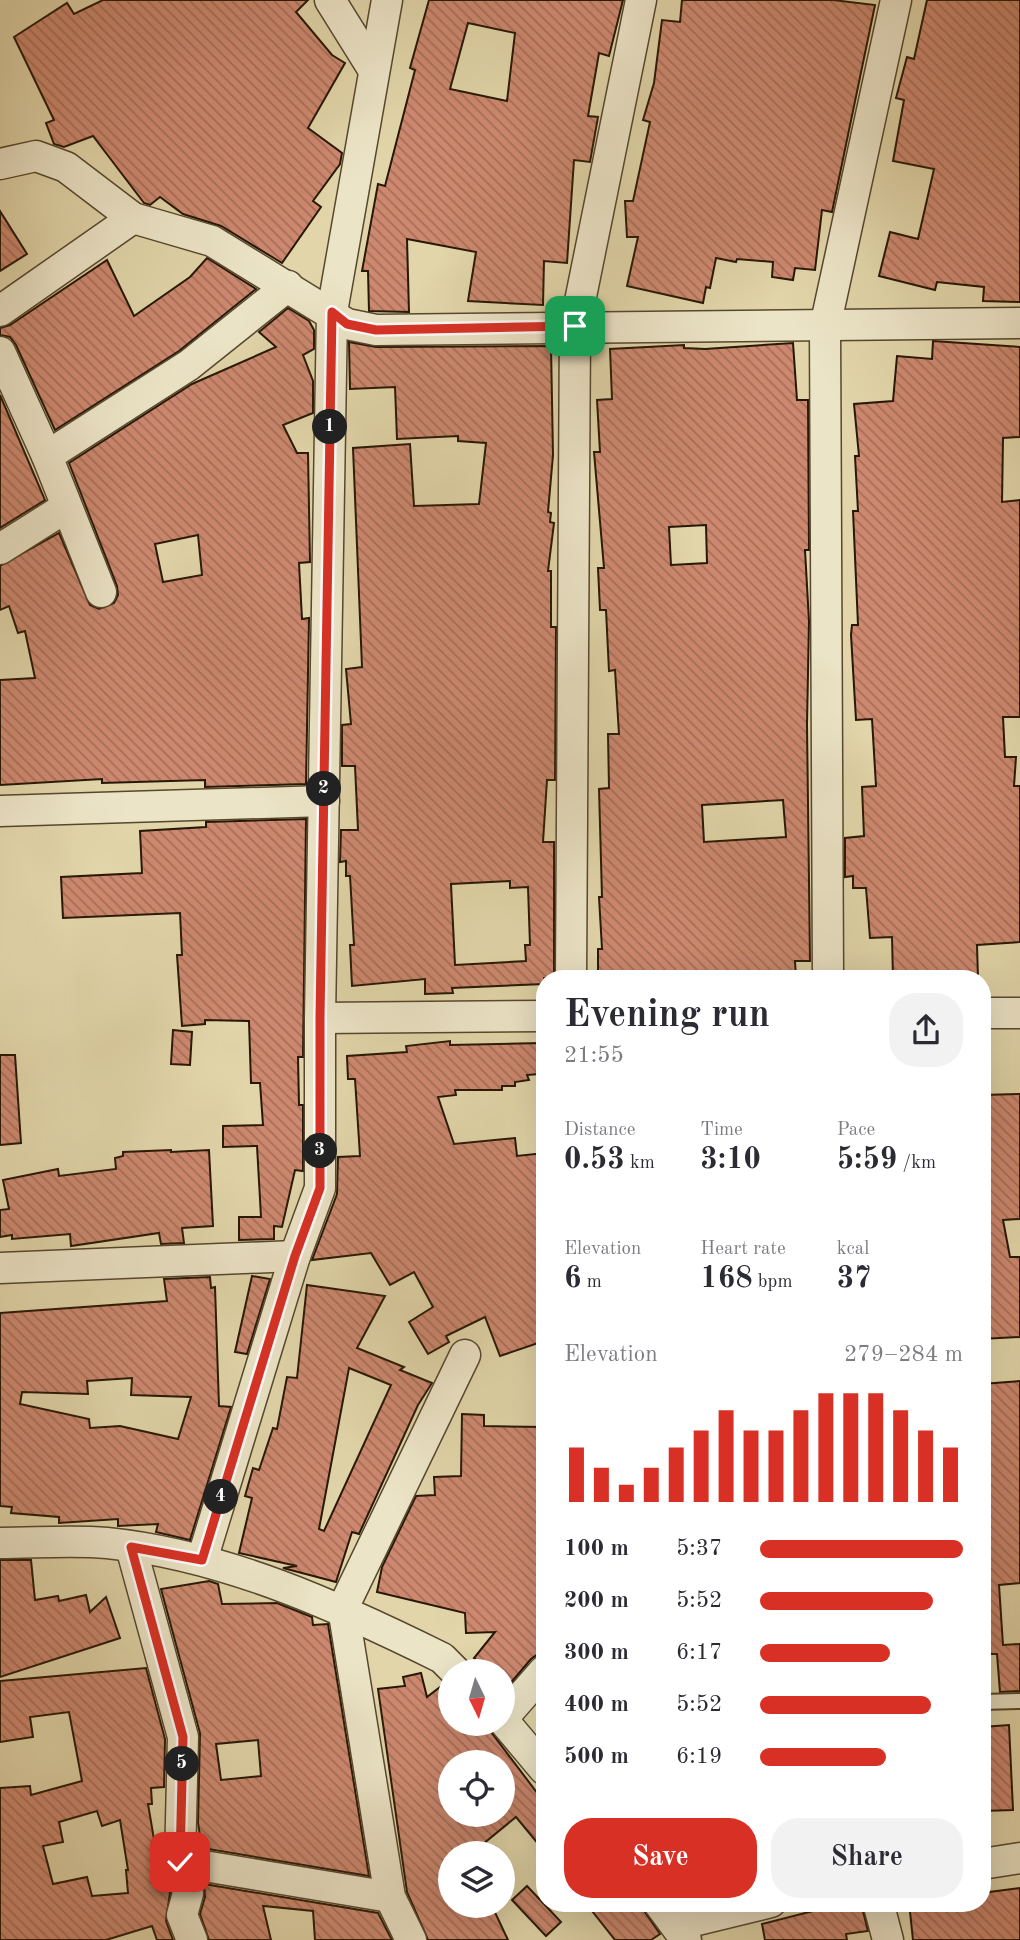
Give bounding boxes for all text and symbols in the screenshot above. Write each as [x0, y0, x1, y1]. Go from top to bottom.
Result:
pin [545, 296, 605, 356]
icon: arrive [556, 307, 594, 345]
pin: 1 [312, 410, 348, 444]
text: 1 [324, 417, 335, 436]
pin: 2 [306, 772, 342, 806]
text: 2 [318, 779, 329, 798]
button: share [889, 993, 963, 1067]
text: Evening run [564, 997, 770, 1035]
text: 21:55 [564, 1044, 624, 1067]
text: Distance [564, 1121, 636, 1140]
text: Time [700, 1121, 743, 1140]
text: Pace [837, 1121, 875, 1140]
pin: 3 [302, 1134, 338, 1168]
text: 3 [314, 1141, 325, 1160]
text: 0.53 [564, 1145, 625, 1175]
text: 3:10 [700, 1145, 761, 1175]
text: 5:59 [837, 1145, 897, 1175]
text: km [625, 1154, 655, 1173]
text: /km [897, 1154, 936, 1173]
text: Elevation [564, 1240, 641, 1259]
text: Heart rate [700, 1240, 786, 1259]
text: kcal [837, 1240, 869, 1259]
text: 6 [564, 1264, 581, 1294]
text: 168 [700, 1264, 753, 1294]
text: 37 [837, 1264, 871, 1294]
text: m [581, 1273, 602, 1292]
text: bpm [753, 1273, 793, 1292]
text: Elevation [564, 1343, 658, 1366]
text: 279–284 m [844, 1343, 963, 1366]
pin: 4 [204, 1480, 238, 1514]
text: 4 [215, 1487, 226, 1506]
text: 100 m [564, 1537, 629, 1560]
text: 5:37 [676, 1537, 722, 1560]
text: 200 m [564, 1589, 629, 1612]
text: 5:52 [676, 1589, 722, 1612]
text: 300 m [564, 1641, 629, 1664]
text: 6:17 [676, 1641, 722, 1664]
north arrow [438, 1659, 514, 1736]
map controls [438, 1659, 515, 1918]
text: 400 m [564, 1693, 629, 1716]
text: 5:52 [676, 1693, 722, 1716]
text: 500 m [564, 1745, 629, 1768]
text: 6:19 [676, 1745, 722, 1768]
pin: 5 [164, 1746, 200, 1782]
button: locate [438, 1750, 515, 1827]
text: 5 [176, 1754, 187, 1773]
button: Save [564, 1818, 757, 1898]
button: Share [771, 1818, 963, 1898]
pin [150, 1832, 210, 1892]
button: layers [438, 1841, 515, 1918]
icon: check [161, 1843, 199, 1881]

